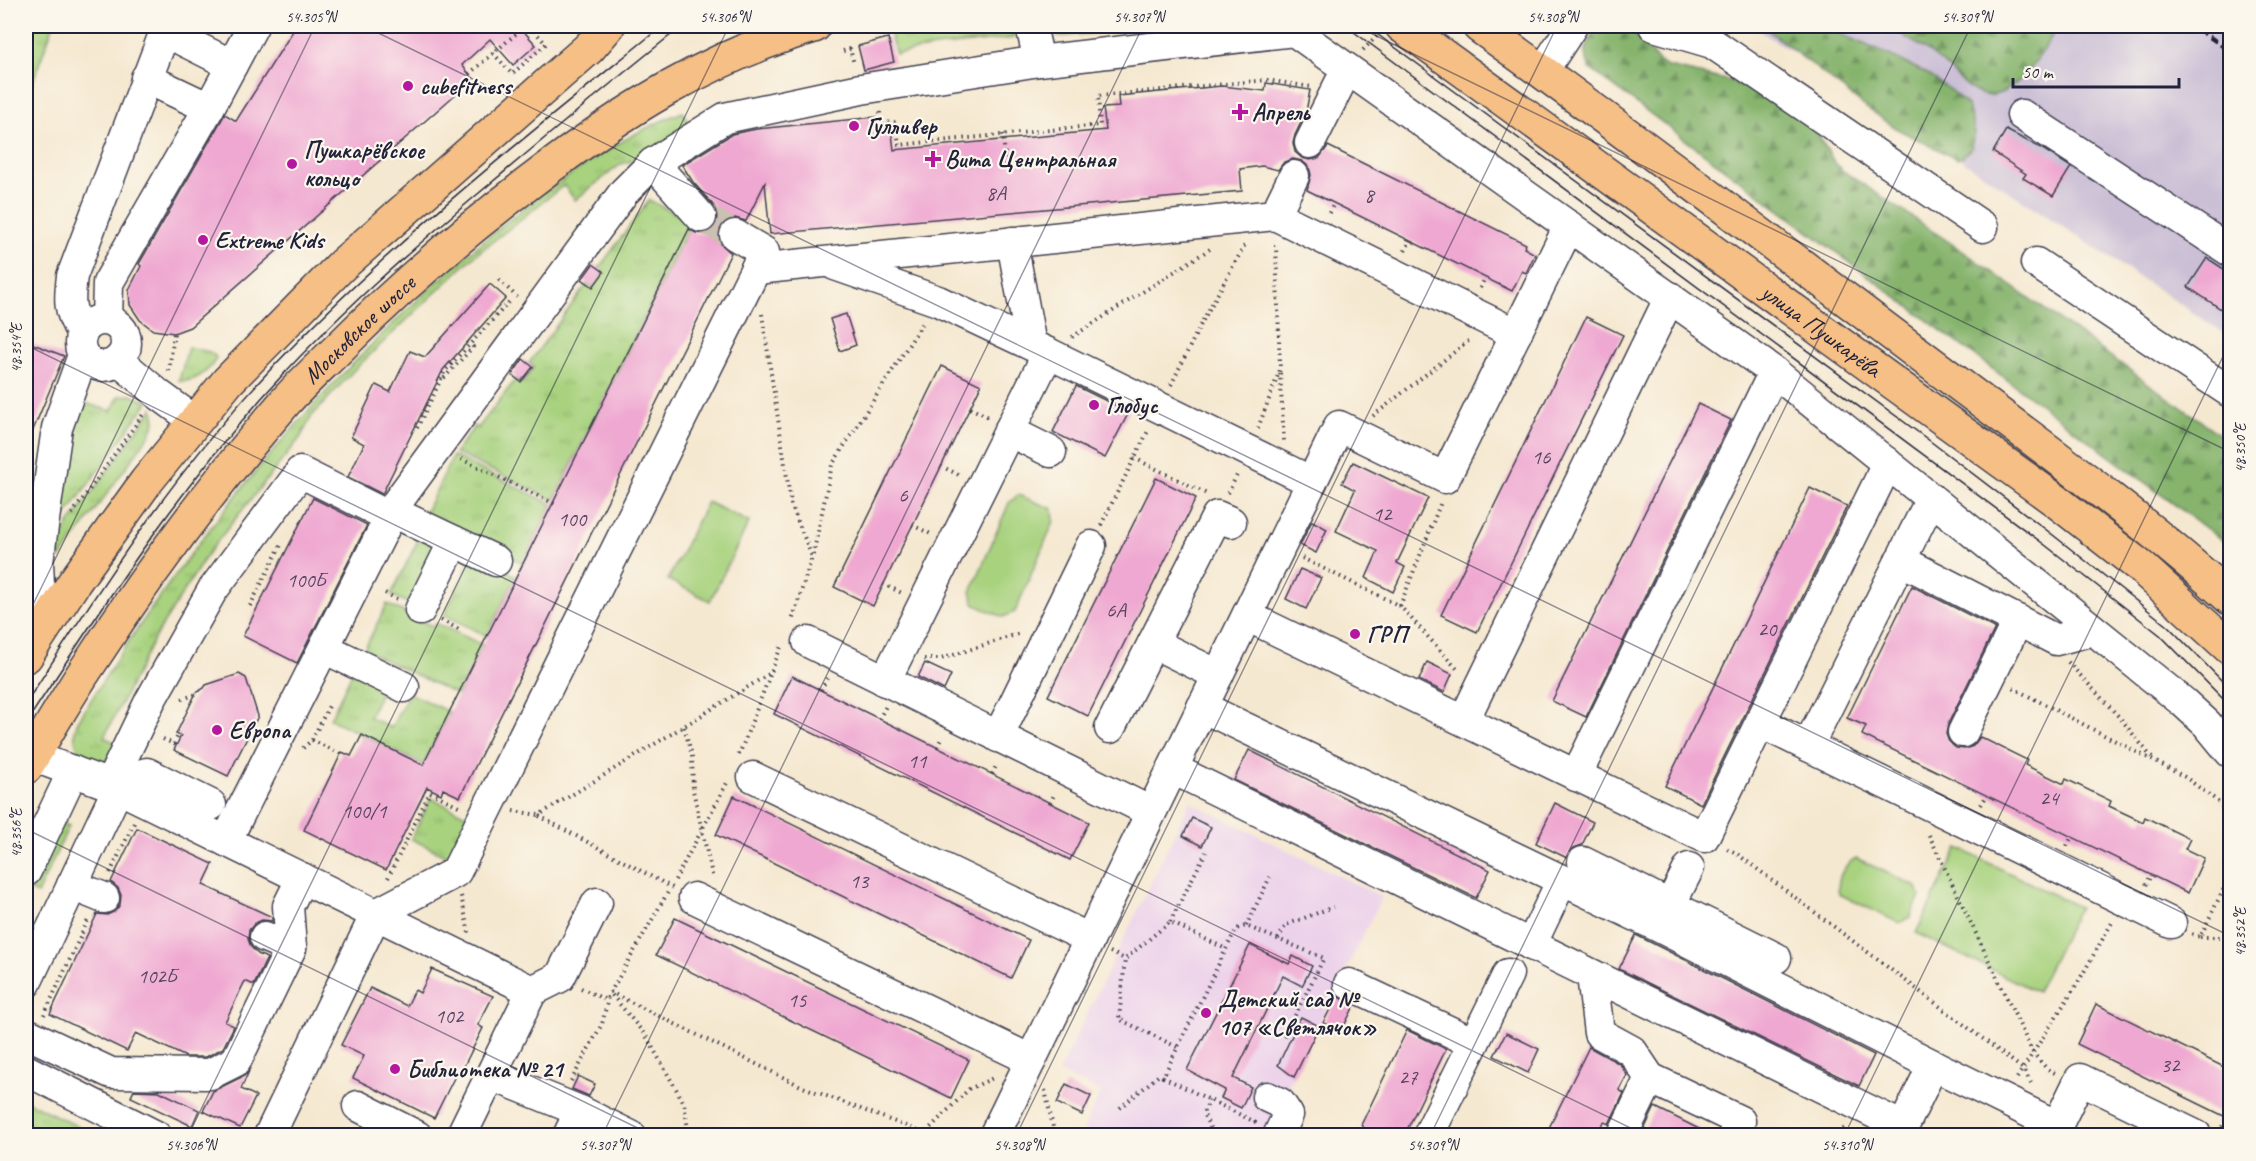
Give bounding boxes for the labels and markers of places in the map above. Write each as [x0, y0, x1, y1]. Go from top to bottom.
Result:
place label: cubefitness [420, 71, 514, 101]
marker: cubefitness [401, 79, 415, 93]
place label: Апрель [1252, 97, 1311, 127]
marker: Апрель [1233, 105, 1247, 119]
place label: Гулливер [866, 111, 938, 141]
marker: Гулливер [847, 119, 861, 133]
place label: Пушкарёвское кольцо [304, 135, 425, 193]
place label: Вита Центральная [945, 144, 1117, 174]
marker: Вита Центральная [926, 152, 940, 166]
marker: Пушкарёвское кольцо [285, 157, 299, 171]
place label: Extreme Kids [215, 225, 326, 255]
marker: Extreme Kids [196, 233, 210, 247]
place label: Глобус [1106, 390, 1159, 420]
marker: Глобус [1087, 398, 1101, 412]
place label: ГРП [1367, 619, 1411, 649]
marker: ГРП [1348, 627, 1362, 641]
place label: Европа [229, 715, 292, 745]
marker: Европа [210, 723, 224, 737]
place label: Детский сад № 107 «Светлячок» [1218, 984, 1377, 1042]
marker: Детский сад № 107 «Светлячок» [1199, 1006, 1213, 1020]
place label: Библиотека № 21 [407, 1054, 566, 1084]
marker: Библиотека № 21 [388, 1062, 402, 1076]

